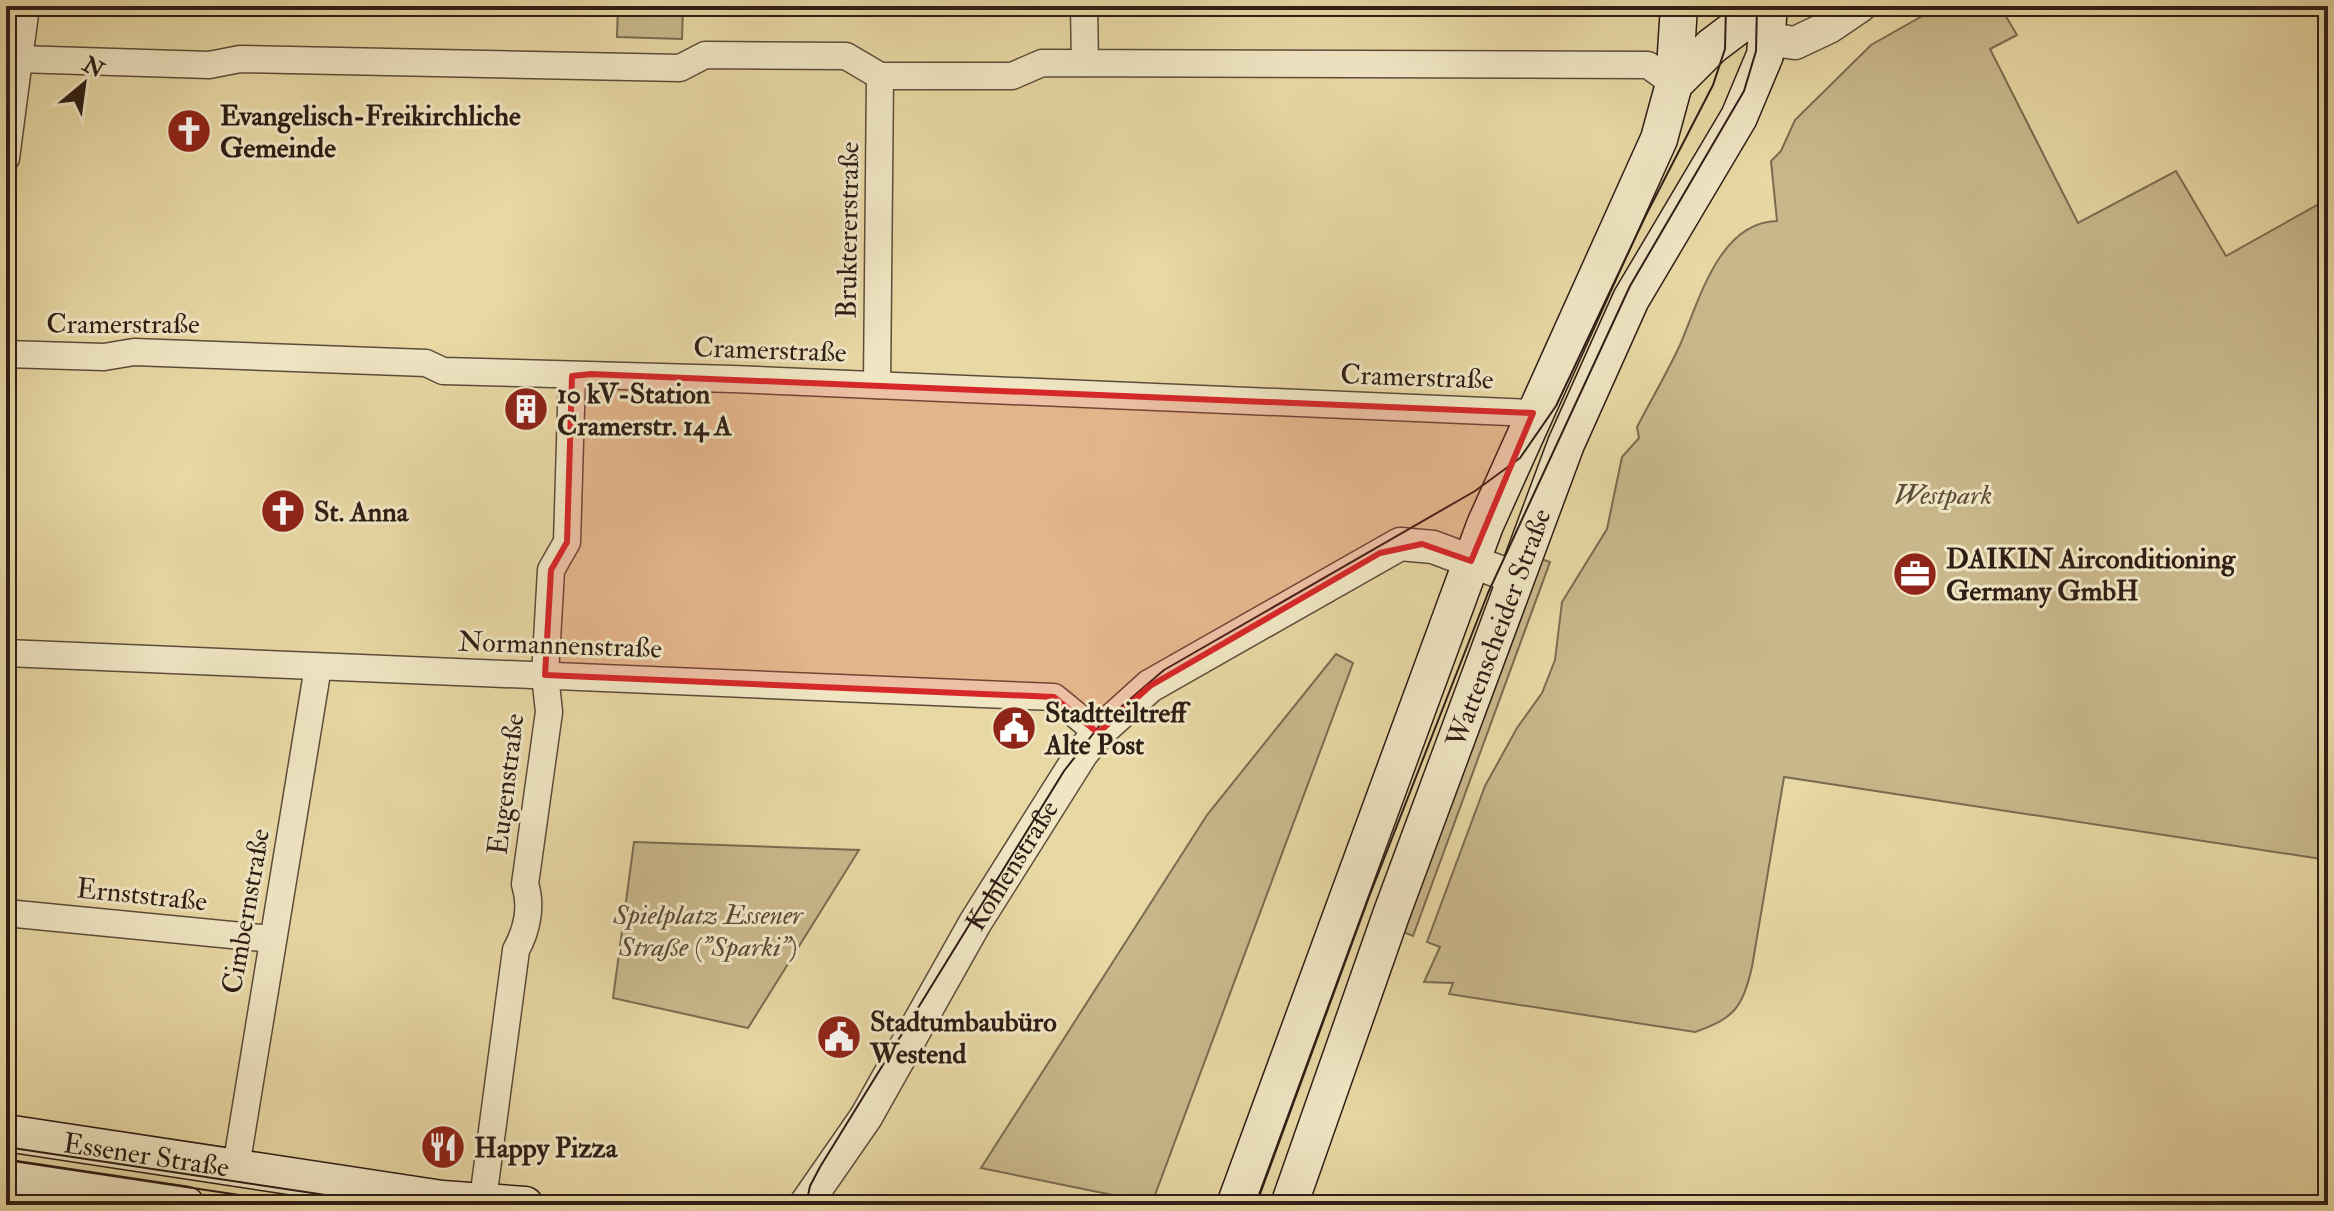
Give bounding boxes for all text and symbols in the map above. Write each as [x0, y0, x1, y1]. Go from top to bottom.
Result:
north arrow [44, 44, 124, 124]
text: N [77, 50, 109, 85]
place label: Evangelisch-Freikirchliche Gemeinde [220, 99, 521, 166]
church icon: Evangelisch-Freikirchliche Gemeinde [165, 107, 213, 155]
street label: Bruktererstraße [829, 141, 868, 319]
street label: Cramerstraße [46, 307, 200, 342]
street label: Cramerstraße [693, 330, 847, 371]
street label: Cramerstraße [1340, 357, 1494, 398]
place label: 10 kV-Station Cramerstr. 14 A [557, 377, 732, 444]
building icon: 10 kV-Station Cramerstr. 14 A [502, 385, 550, 433]
park label: Westpark [1894, 478, 1992, 513]
church icon: St. Anna [259, 487, 307, 535]
place label: St. Anna [314, 495, 410, 530]
street label: Wattenscheider Straße [1439, 504, 1560, 753]
place label: DAIKIN Airconditioning Germany GmbH [1946, 542, 2236, 609]
office icon: DAIKIN Airconditioning Germany GmbH [1891, 550, 1939, 598]
street label: Normannenstraße [457, 624, 663, 667]
place label: Stadtteiltreff Alte Post [1044, 696, 1191, 763]
public building icon: Stadtteiltreff Alte Post [990, 704, 1038, 752]
street label: Eugenstraße [480, 711, 533, 857]
street label: Kohlenstraße [959, 794, 1067, 938]
street label: Cimbernstraße [215, 826, 278, 997]
street label: Ernststraße [75, 871, 209, 920]
park label: Spielplatz Essener Straße ("Sparki") [612, 898, 804, 965]
place label: Stadtumbaubüro Westend [869, 1005, 1057, 1072]
public building icon: Stadtumbaubüro Westend [815, 1013, 863, 1061]
restaurant icon: Happy Pizza [419, 1123, 467, 1171]
street label: Essener Straße [61, 1126, 232, 1186]
place label: Happy Pizza [474, 1131, 619, 1166]

